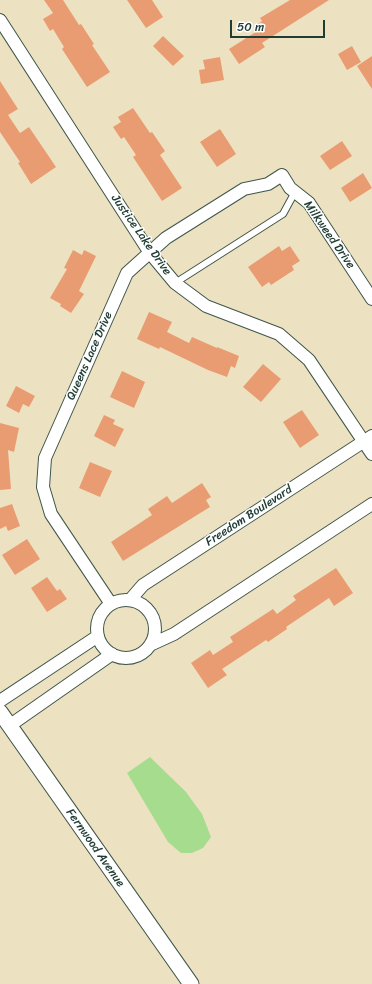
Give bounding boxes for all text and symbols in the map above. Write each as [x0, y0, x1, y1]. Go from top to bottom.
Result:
scale bar [232, 12, 327, 38]
text: 50 m [237, 16, 264, 38]
street label: Justice Lake Drive [108, 192, 174, 278]
street label: Milkweed Drive [300, 198, 358, 272]
street label: Queens Lace Drive [64, 310, 116, 402]
street label: Freedom Boulevard [203, 483, 295, 549]
street label: Fernwood Avenue [63, 806, 127, 890]

